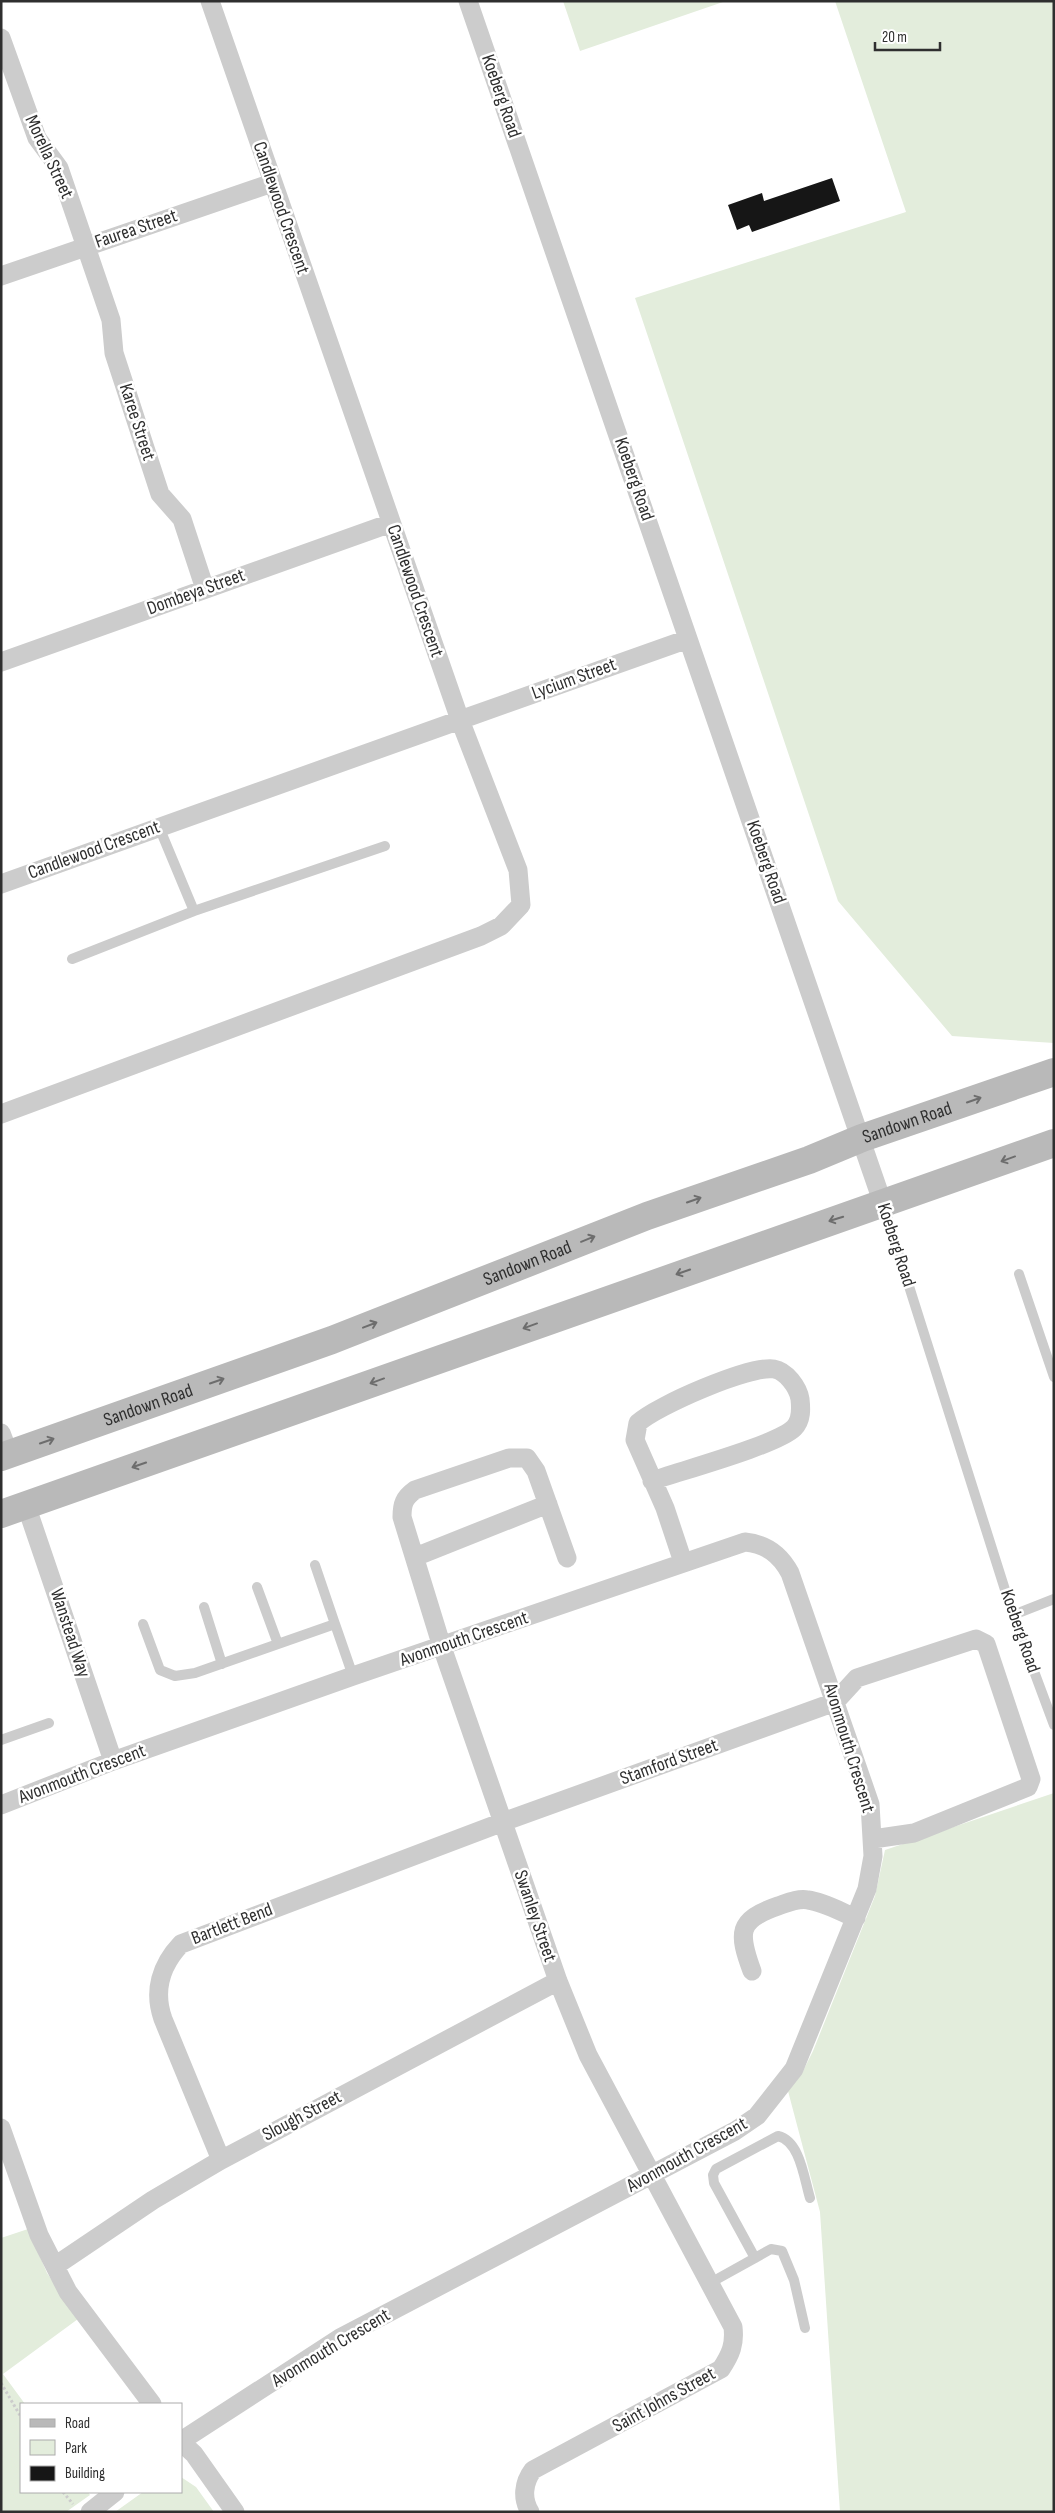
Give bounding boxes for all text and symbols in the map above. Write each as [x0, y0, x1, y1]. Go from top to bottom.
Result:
scale bar [875, 20, 940, 52]
text: 20 m [882, 28, 907, 47]
street label: Koeberg Road [476, 51, 526, 141]
street label: Morella Street [20, 112, 78, 203]
street label: Candlewood Crescent [248, 139, 315, 277]
street label: Faurea Street [92, 204, 180, 254]
street label: Karee Street [114, 381, 160, 463]
street label: Koeberg Road [609, 434, 659, 524]
street label: Candlewood Crescent [382, 522, 449, 660]
street label: Dombeya Street [144, 564, 248, 620]
street label: Lycium Street [529, 653, 620, 705]
street label: Candlewood Crescent [25, 815, 163, 885]
street label: Koeberg Road [741, 817, 791, 907]
one-way arrow [966, 1095, 982, 1104]
street label: Sandown Road [859, 1097, 955, 1148]
one-way arrow [1001, 1155, 1016, 1164]
one-way arrow [685, 1195, 701, 1204]
street label: Koeberg Road [872, 1200, 920, 1290]
one-way arrow [829, 1214, 845, 1224]
one-way arrow [580, 1234, 595, 1243]
street label: Sandown Road [480, 1235, 575, 1291]
one-way arrow [676, 1268, 691, 1277]
one-way arrow [362, 1320, 377, 1329]
one-way arrow [522, 1322, 538, 1331]
one-way arrow [209, 1375, 225, 1385]
one-way arrow [369, 1377, 385, 1386]
street label: Sandown Road [100, 1379, 196, 1431]
one-way arrow [39, 1435, 55, 1445]
one-way arrow [132, 1461, 148, 1470]
street label: Wanstead Way [45, 1586, 95, 1681]
street label: Koeberg Road [995, 1586, 1045, 1676]
street label: Avonmouth Crescent [396, 1606, 531, 1672]
street label: Avonmouth Crescent [818, 1680, 880, 1816]
street label: Stamford Street [617, 1734, 721, 1790]
street label: Avonmouth Crescent [14, 1739, 149, 1809]
street label: Swanley Street [509, 1867, 561, 1965]
street label: Bartlett Bend [188, 1898, 276, 1950]
street label: Slough Street [258, 2085, 346, 2146]
street label: Avonmouth Crescent [622, 2112, 751, 2198]
street label: Avonmouth Crescent [267, 2304, 395, 2393]
street label: Saint Johns Street [609, 2362, 720, 2438]
legend [20, 2403, 182, 2493]
text: Road [65, 2414, 90, 2433]
text: Park [65, 2439, 87, 2458]
text: Building [65, 2464, 105, 2483]

